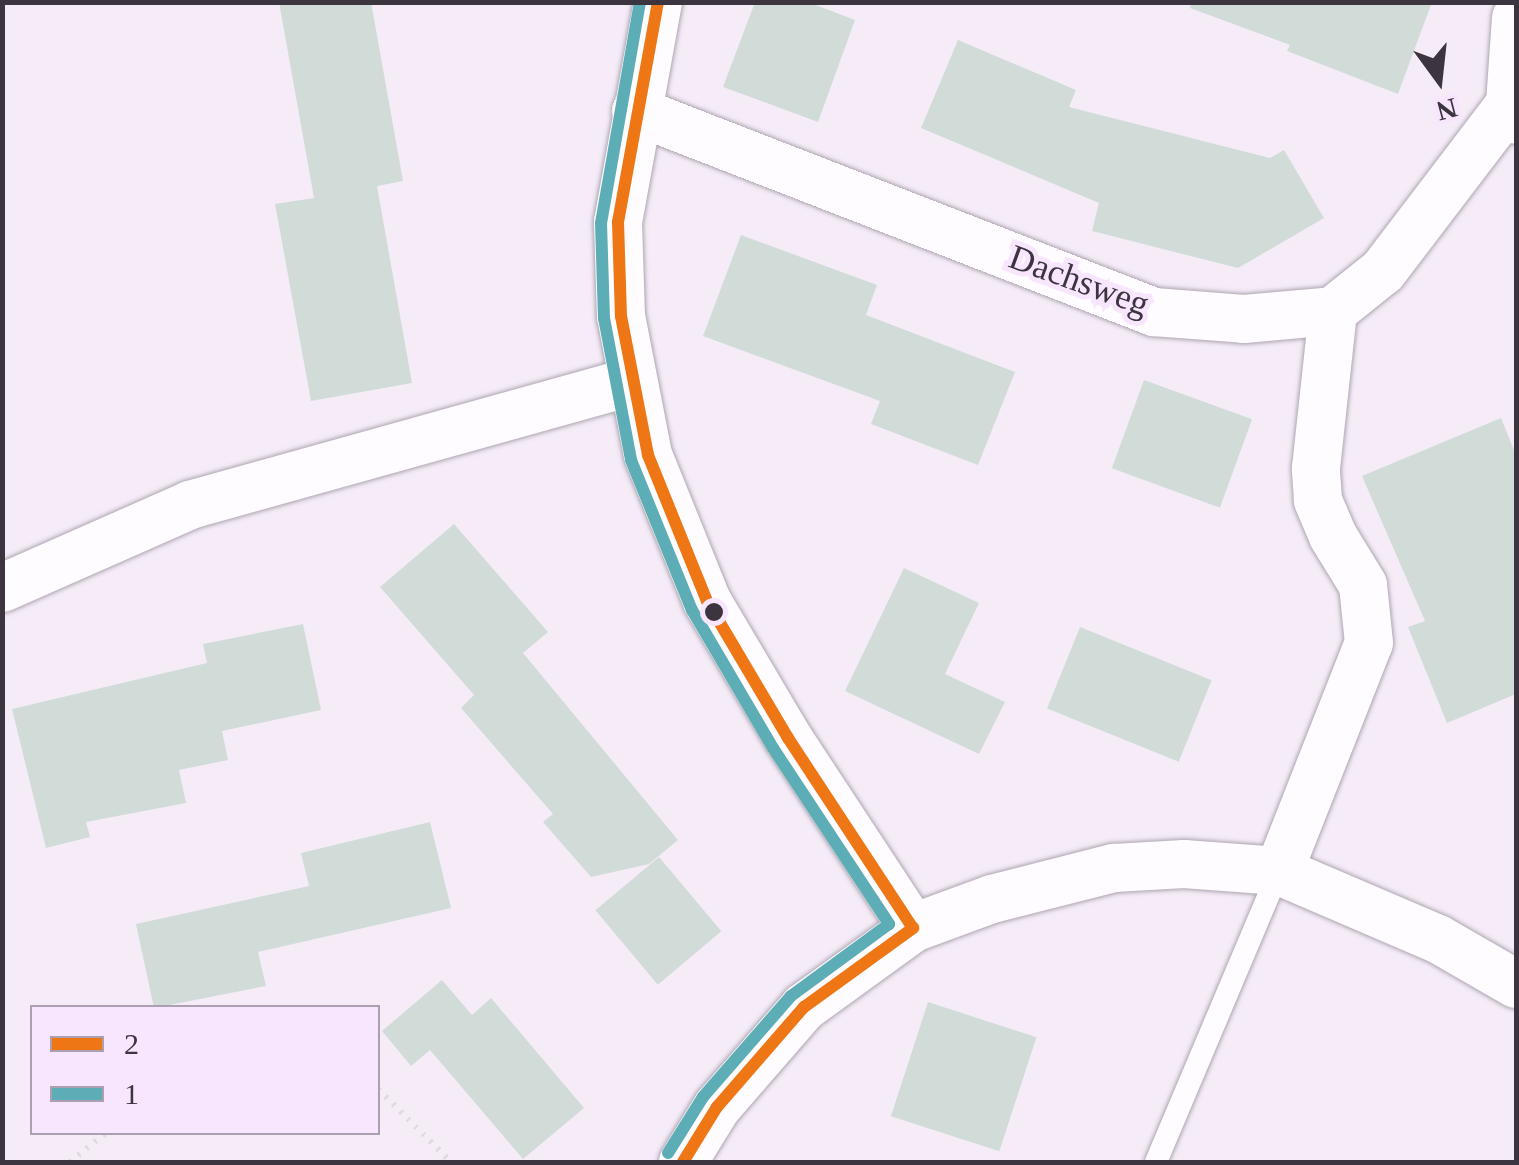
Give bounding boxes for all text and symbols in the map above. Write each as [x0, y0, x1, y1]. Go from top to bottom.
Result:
north arrow [1389, 30, 1489, 130]
text: N [1433, 92, 1461, 127]
street label: Dachsweg [1003, 236, 1155, 326]
unlabelled marker [704, 602, 724, 622]
legend [30, 1005, 380, 1135]
text: 2 [124, 1027, 139, 1060]
text: 1 [124, 1077, 139, 1110]

